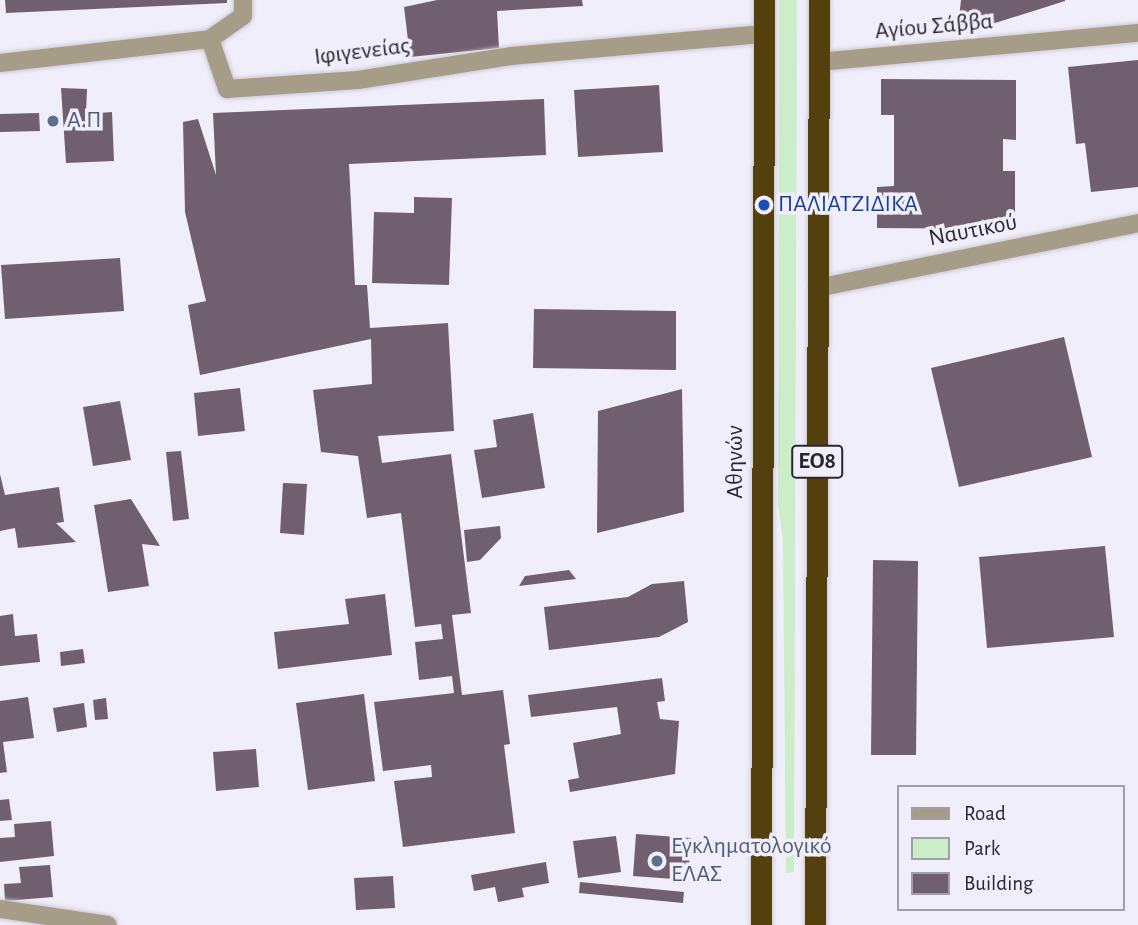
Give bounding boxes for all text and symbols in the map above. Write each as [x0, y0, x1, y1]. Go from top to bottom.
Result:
street label: Αγίου Σάββα [874, 7, 994, 47]
street label: Ιφιγενείας [313, 32, 411, 72]
place label: Α.Π [67, 107, 102, 135]
marker: Α.Π [45, 113, 61, 129]
place label: ΠΑΛΙΑΤΖΙΔΙΚΑ [778, 191, 918, 219]
marker: ΠΑΛΙΑΤΖΙΔΙΚΑ [756, 197, 772, 213]
street label: Ναυτικού [926, 208, 1020, 254]
street label: Αθηνών [722, 425, 750, 499]
road number: ΕΟ8 [791, 442, 843, 482]
legend [897, 785, 1124, 911]
text: Road [964, 803, 1006, 824]
place label: Εγκληματολογικό ΕΛΑΣ [671, 833, 831, 889]
text: Park [964, 838, 1000, 859]
marker: Εγκληματολογικό ΕΛΑΣ [649, 853, 665, 869]
text: Building [964, 873, 1033, 894]

